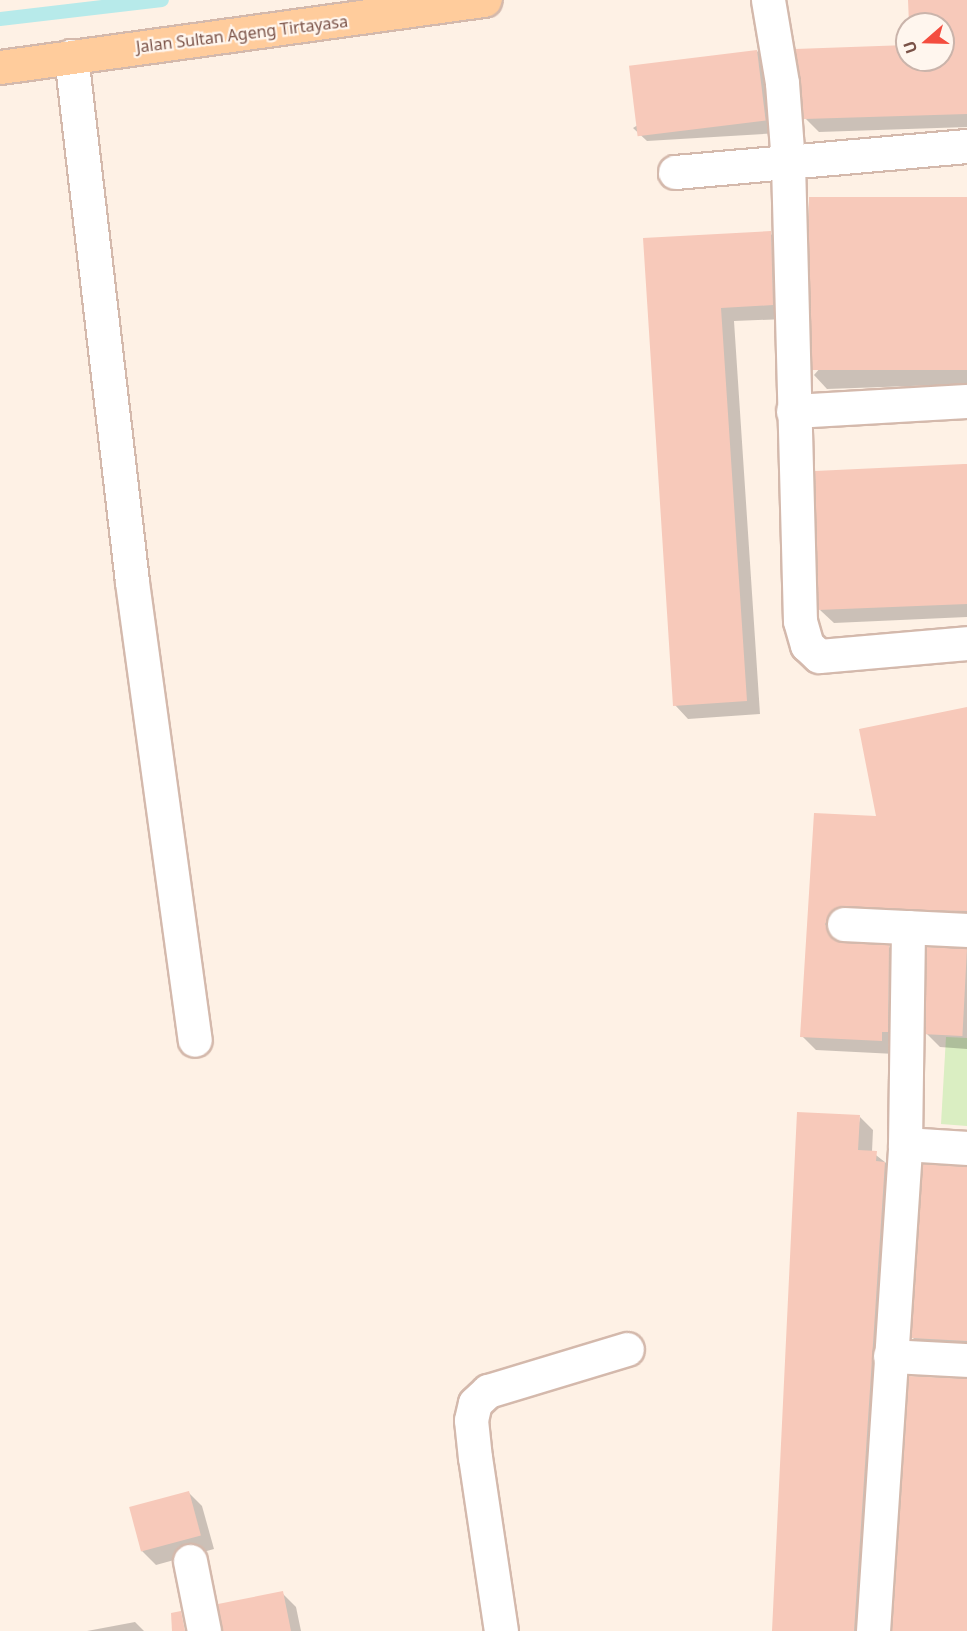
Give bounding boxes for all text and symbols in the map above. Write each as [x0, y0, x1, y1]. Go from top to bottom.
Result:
street label: Jalan Sultan Ageng Tirtayasa [135, 11, 349, 57]
north arrow [895, 12, 955, 72]
text: U [898, 38, 922, 57]

